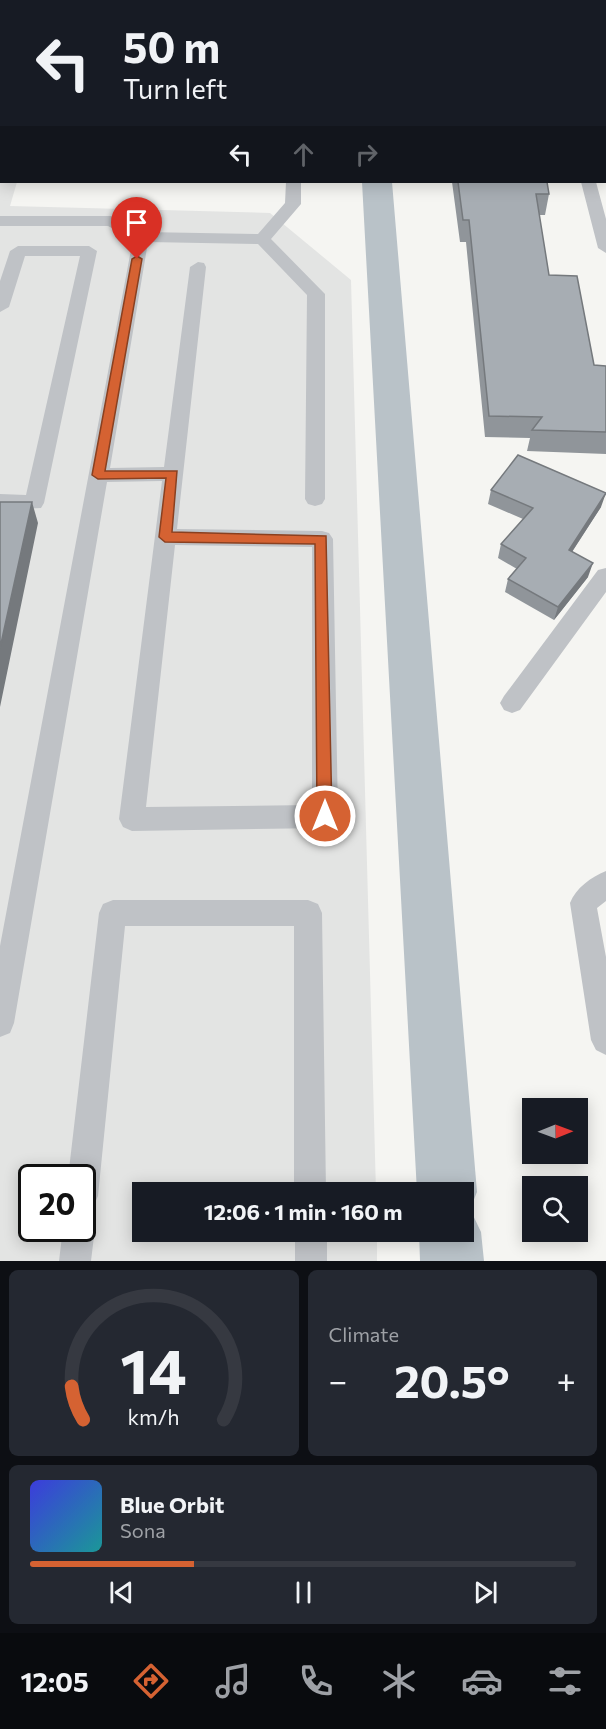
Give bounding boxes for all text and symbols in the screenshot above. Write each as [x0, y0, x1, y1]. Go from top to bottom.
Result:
text: 50 m [123, 20, 220, 72]
icon: left [24, 24, 102, 102]
text: Turn left [123, 72, 227, 105]
icon: left [224, 138, 257, 171]
icon: ahead [287, 138, 320, 171]
icon: right [350, 138, 383, 171]
pin [111, 197, 162, 259]
icon: arrive [120, 206, 153, 239]
position arrow [293, 784, 357, 848]
north arrow [522, 1098, 588, 1164]
map controls [522, 1098, 588, 1242]
speed limit sign: 20 [18, 1164, 96, 1242]
button: search [522, 1176, 588, 1242]
text: 12:06 · 1 min · 160 m [204, 1198, 402, 1225]
text: Climate [329, 1322, 399, 1346]
text: 14 [120, 1331, 187, 1407]
text: 20.5° [394, 1352, 510, 1407]
text: − [329, 1359, 347, 1400]
text: + [557, 1359, 576, 1400]
text: km/h [128, 1403, 180, 1429]
text: Blue Orbit [120, 1491, 224, 1518]
text: Sona [120, 1518, 166, 1542]
icon: previous [105, 1576, 138, 1609]
icon: pause [287, 1576, 320, 1609]
icon: next [469, 1576, 502, 1609]
icon: directions [130, 1660, 172, 1702]
icon: music [212, 1660, 254, 1702]
icon: phone [295, 1660, 337, 1702]
icon: climate [378, 1660, 420, 1702]
icon: car [461, 1660, 503, 1702]
icon: filters [544, 1660, 586, 1702]
text: 12:05 [20, 1665, 89, 1698]

